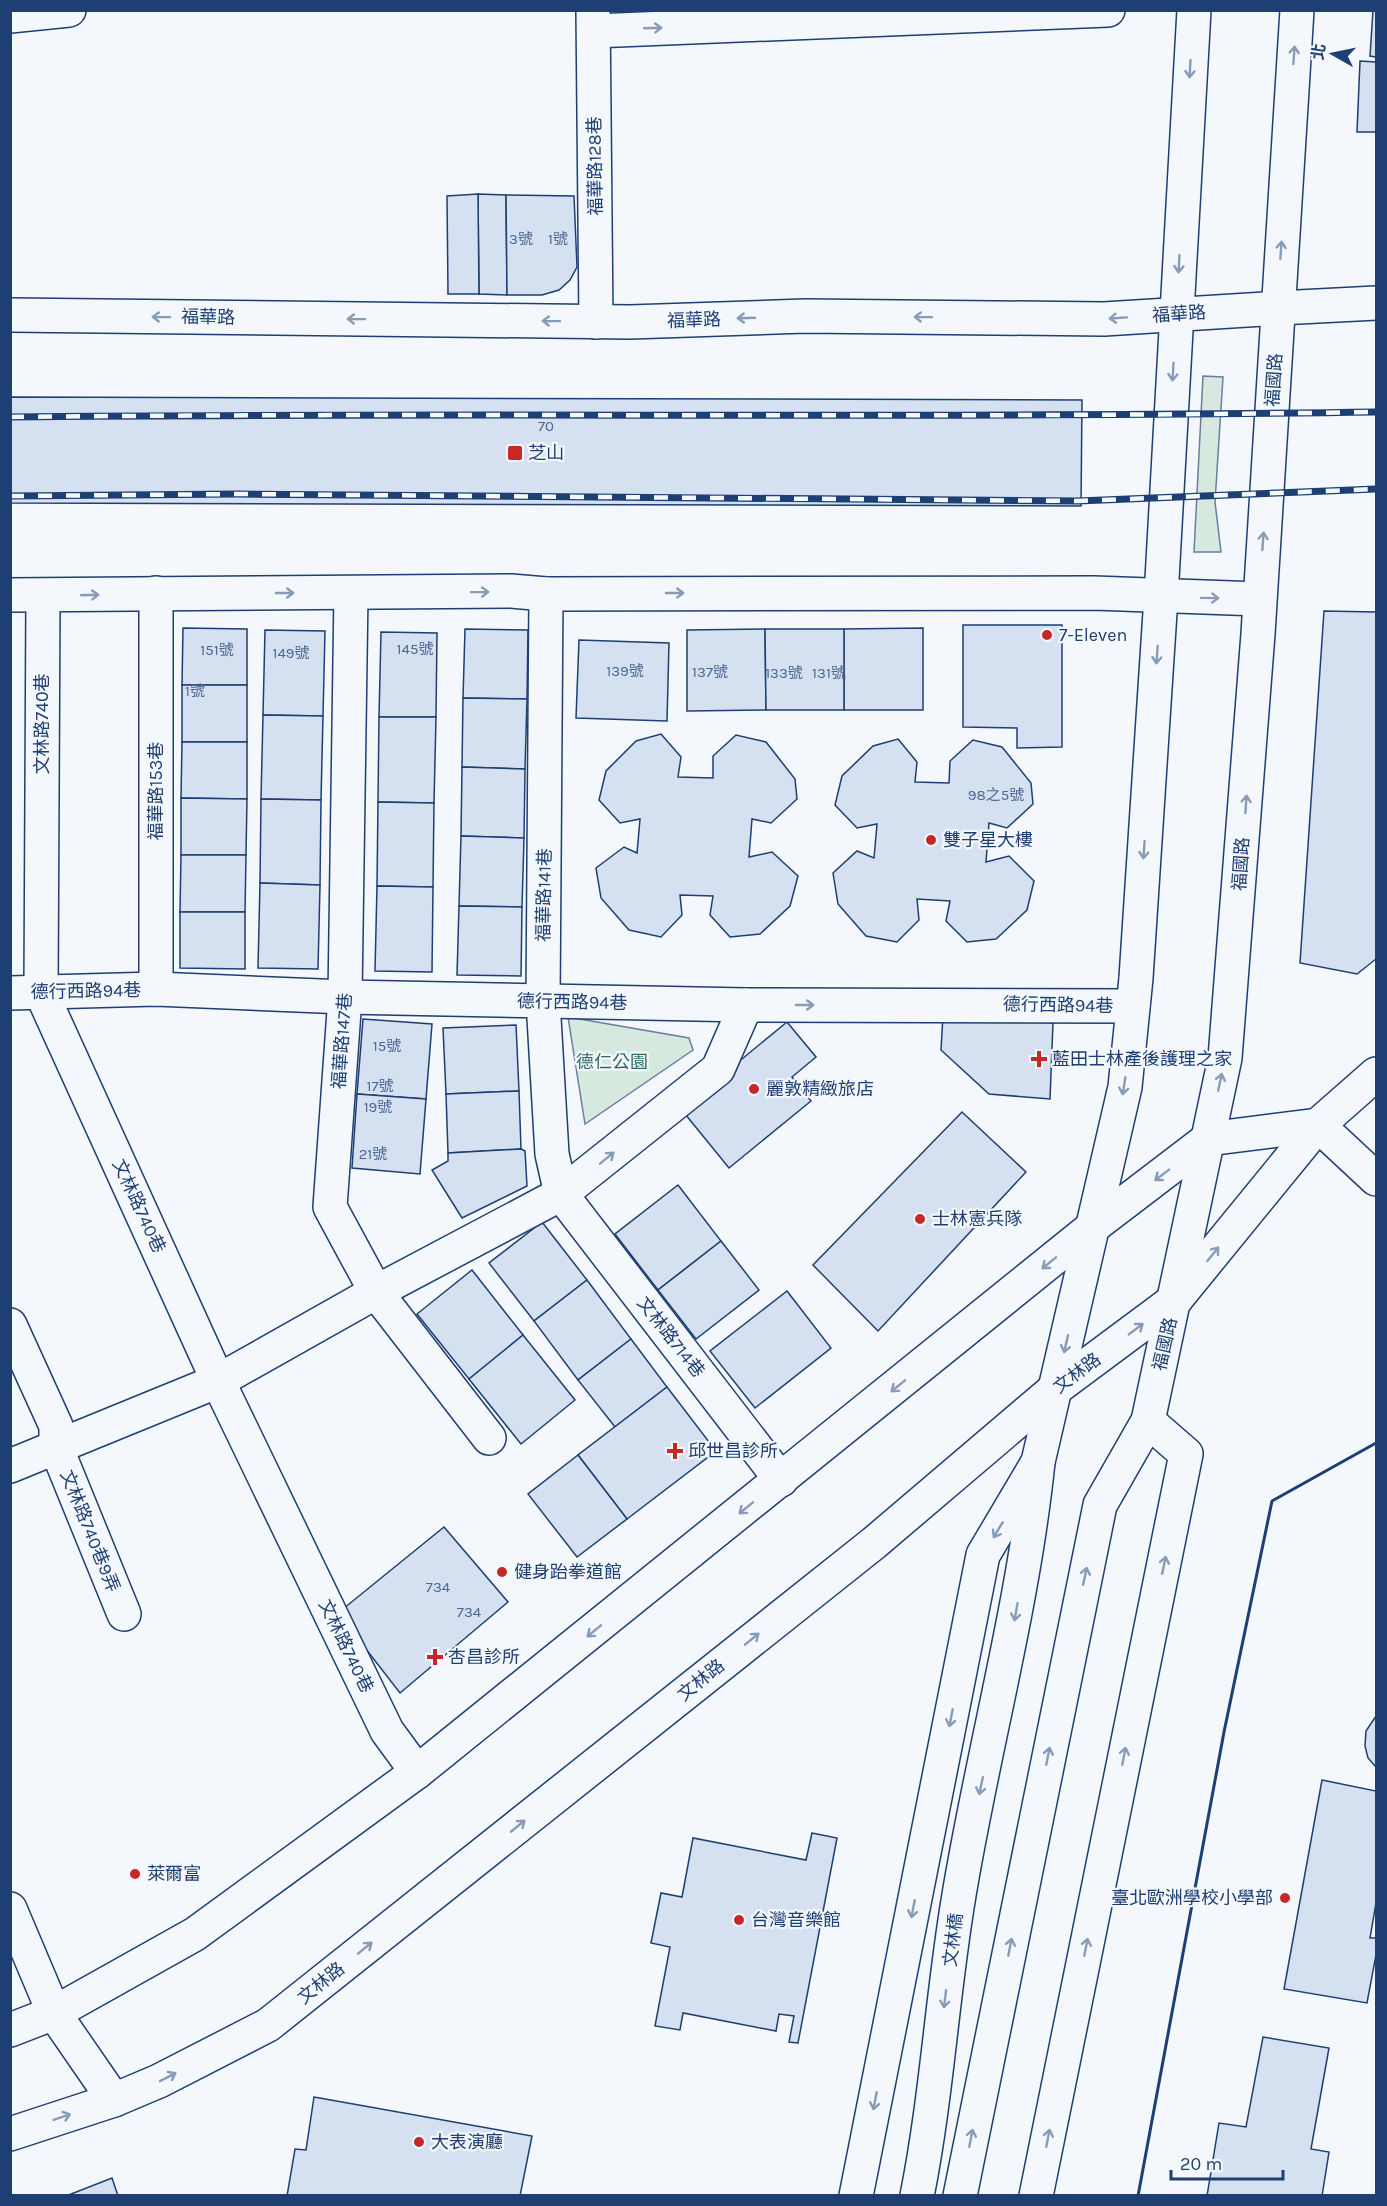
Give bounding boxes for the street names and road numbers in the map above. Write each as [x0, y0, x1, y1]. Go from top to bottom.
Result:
street label: 福華路128巷 [583, 116, 607, 216]
street label: 福華路 [1151, 301, 1207, 327]
street label: 福華路 [181, 306, 235, 328]
street label: 福華路 [667, 308, 721, 332]
street label: 福國路 [1261, 352, 1287, 408]
street label: 文林路740巷 [31, 673, 53, 775]
street label: 福華路153巷 [145, 742, 167, 840]
street label: 福國路 [1228, 836, 1254, 892]
street label: 福華路141巷 [532, 848, 556, 942]
street label: 德行西路94巷 [31, 979, 141, 1003]
street label: 德行西路94巷 [517, 990, 627, 1014]
street label: 福華路147巷 [328, 992, 356, 1090]
street label: 德行西路94巷 [1003, 993, 1113, 1017]
street label: 文林路740巷 [108, 1155, 170, 1257]
street label: 文林路714巷 [633, 1292, 709, 1382]
street label: 福國路 [1148, 1315, 1182, 1373]
street label: 文林路 [1049, 1348, 1105, 1398]
street label: 文林路740巷9弄 [56, 1467, 124, 1595]
street label: 文林路740巷 [314, 1596, 378, 1696]
street label: 文林路 [673, 1654, 729, 1706]
street label: 文林橋 [939, 1912, 967, 1968]
street label: 文林路 [293, 1957, 349, 2009]

